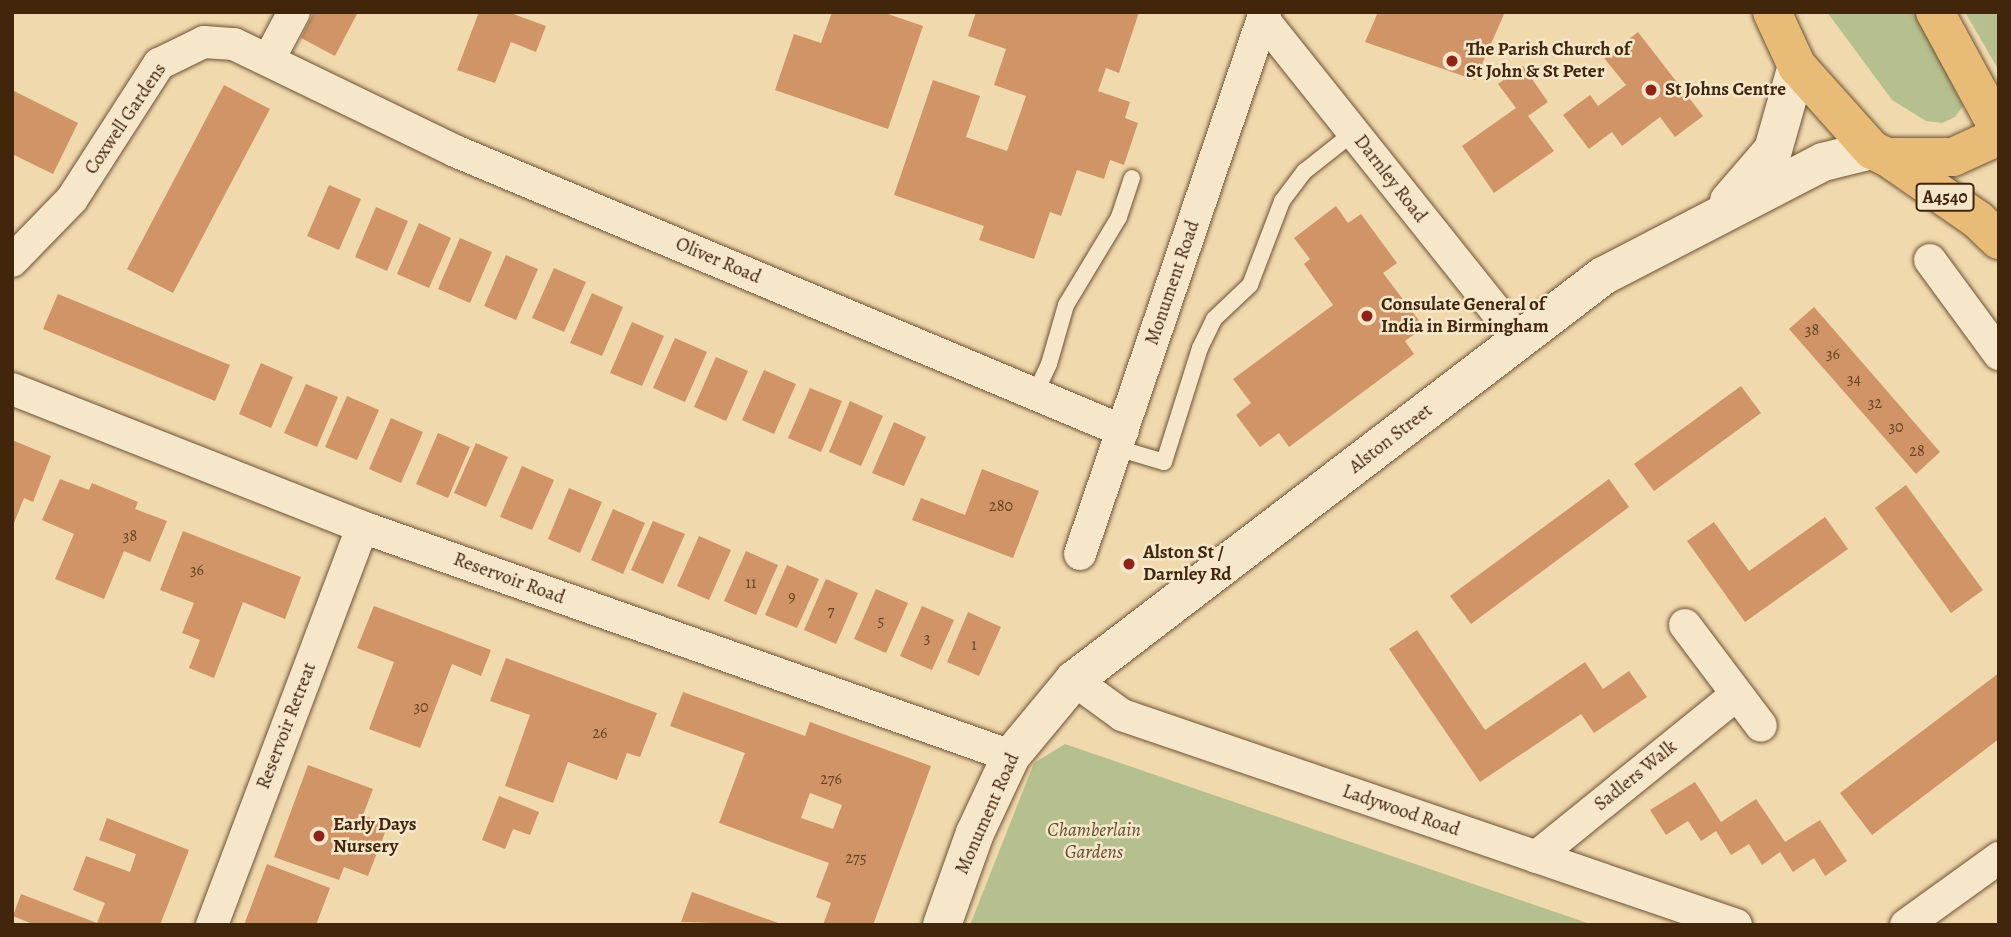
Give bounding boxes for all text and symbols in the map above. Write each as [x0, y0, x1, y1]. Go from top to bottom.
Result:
place label: The Parish Church of St John & St Peter [1466, 39, 1630, 83]
marker: The Parish Church of St John & St Peter [1444, 53, 1460, 69]
street label: Coxwell Gardens [80, 59, 172, 179]
place label: St Johns Centre [1665, 79, 1786, 101]
marker: St Johns Centre [1643, 82, 1659, 98]
street label: Darnley Road [1349, 131, 1431, 227]
road number: A4540 [1915, 182, 1975, 212]
street label: Monument Road [1141, 218, 1205, 348]
street label: Oliver Road [672, 233, 764, 289]
place label: Consulate General of India in Birmingham [1381, 294, 1549, 338]
marker: Consulate General of India in Birmingham [1359, 308, 1375, 324]
house number: 38 [1805, 320, 1819, 340]
house number: 36 [1826, 344, 1840, 364]
house number: 34 [1847, 369, 1861, 389]
house number: 32 [1868, 393, 1882, 413]
street label: Alston Street [1345, 399, 1437, 479]
house number: 30 [1888, 417, 1904, 437]
house number: 28 [1909, 441, 1925, 461]
house number: 280 [989, 496, 1013, 516]
house number: 38 [123, 526, 137, 546]
place label: Alston St / Darnley Rd [1143, 542, 1231, 586]
street label: Reservoir Road [450, 548, 568, 610]
marker: Alston St / Darnley Rd [1121, 556, 1137, 572]
house number: 36 [190, 560, 204, 580]
house number: 11 [746, 573, 756, 593]
house number: 9 [788, 587, 796, 607]
house number: 7 [828, 601, 834, 621]
house number: 5 [878, 611, 884, 631]
house number: 3 [924, 628, 930, 648]
house number: 1 [971, 635, 977, 655]
street label: Reservoir Retreat [252, 659, 322, 793]
house number: 30 [413, 697, 429, 717]
house number: 26 [593, 723, 607, 743]
street label: Sadlers Walk [1590, 736, 1682, 816]
street label: Monument Road [951, 750, 1025, 878]
house number: 276 [820, 769, 842, 789]
street label: Ladywood Road [1339, 780, 1463, 842]
place label: Early Days Nursery [333, 814, 417, 858]
park label: Chamberlain Gardens [1047, 820, 1141, 864]
marker: Early Days Nursery [311, 828, 327, 844]
house number: 275 [845, 848, 867, 868]

